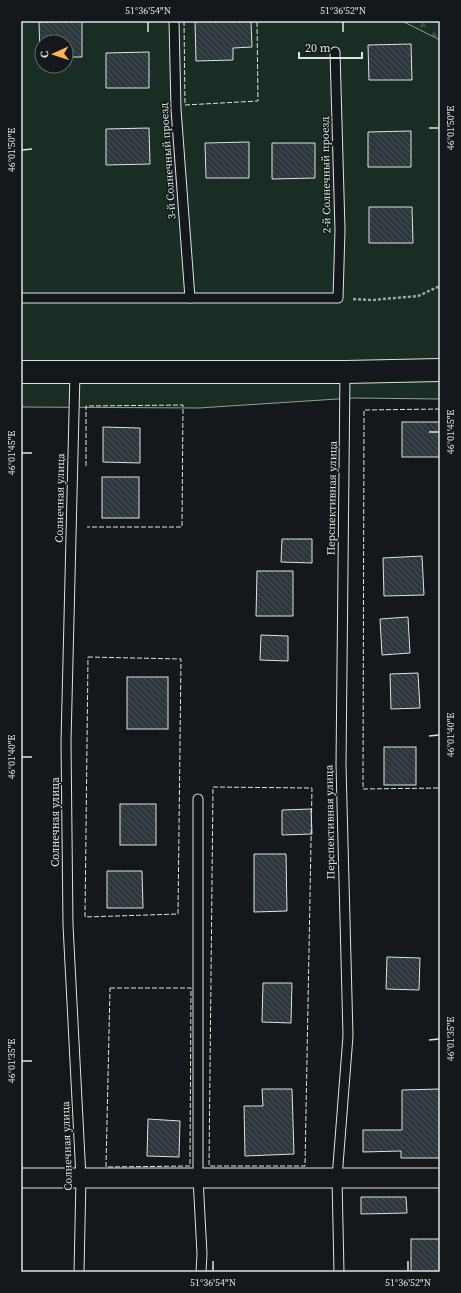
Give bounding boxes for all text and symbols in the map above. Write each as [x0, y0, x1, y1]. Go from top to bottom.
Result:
text: 51°36'54"N [125, 4, 171, 17]
text: 51°36'52"N [320, 4, 366, 17]
north arrow [34, 34, 74, 74]
scale bar [299, 34, 362, 60]
text: 20 m [305, 40, 331, 56]
text: С [37, 51, 52, 58]
street label: 3-й Солнечный проезд [156, 102, 180, 220]
text: 46°01'50"E [444, 106, 457, 150]
street label: 2-й Солнечный проезд [317, 116, 335, 234]
text: 46°01'50"E [5, 128, 18, 172]
text: 46°01'45"E [444, 410, 457, 454]
text: 46°01'45"E [5, 431, 18, 475]
street label: Перспективная улица [324, 440, 341, 555]
street label: Солнечная улица [52, 453, 68, 543]
text: 46°01'40"E [444, 713, 457, 757]
text: 46°01'40"E [5, 735, 18, 779]
street label: Перспективная улица [321, 764, 338, 879]
street label: Солнечная улица [48, 777, 63, 867]
text: 46°01'35"E [444, 1017, 457, 1061]
text: 46°01'35"E [5, 1039, 18, 1083]
street label: Солнечная улица [58, 1101, 76, 1191]
text: 51°36'54"N [190, 1276, 236, 1289]
text: 51°36'52"N [385, 1276, 431, 1289]

